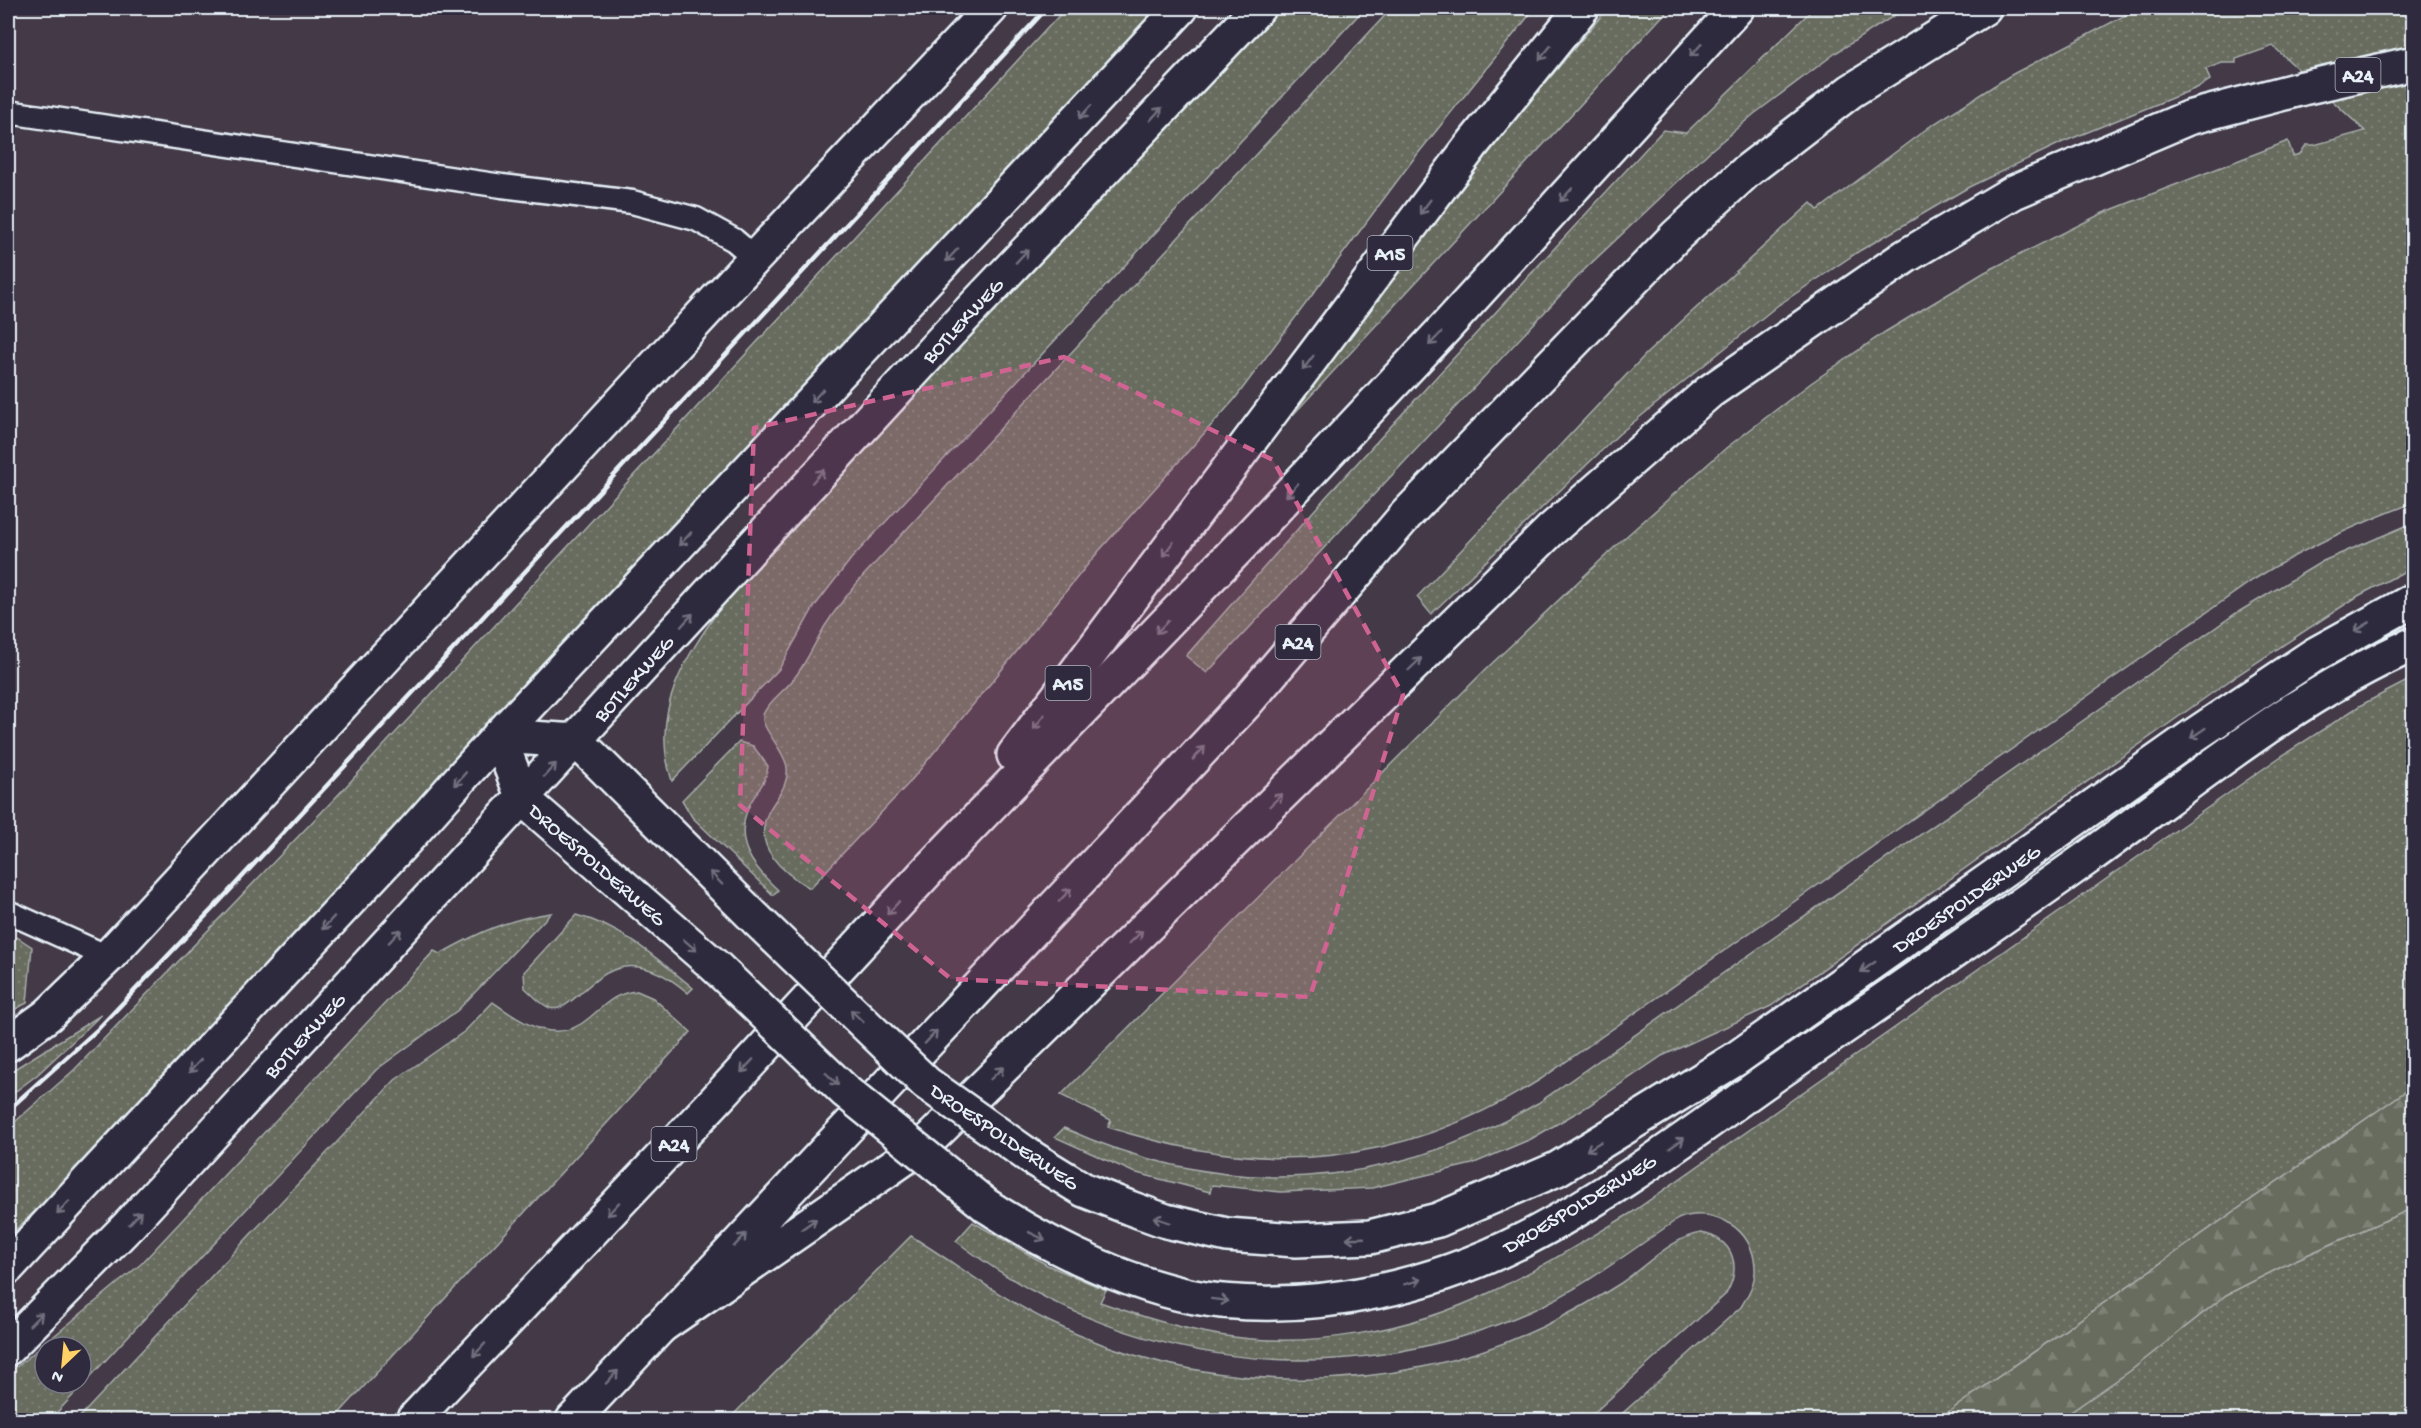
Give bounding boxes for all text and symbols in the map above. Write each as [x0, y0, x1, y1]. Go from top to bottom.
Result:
one-way arrow [1689, 42, 1703, 57]
one-way arrow [1539, 45, 1552, 61]
road number: A24 [2336, 58, 2380, 92]
one-way arrow [1078, 104, 1092, 119]
one-way arrow [1149, 107, 1163, 122]
one-way arrow [1559, 187, 1573, 202]
one-way arrow [1419, 198, 1432, 214]
road number: A15 [1368, 236, 1412, 270]
one-way arrow [945, 248, 959, 263]
one-way arrow [1015, 248, 1029, 263]
street label: BOTLEKWEG [918, 274, 1011, 371]
one-way arrow [1428, 332, 1442, 347]
one-way arrow [1302, 354, 1315, 370]
one-way arrow [810, 388, 824, 403]
one-way arrow [811, 469, 825, 484]
one-way arrow [1285, 482, 1299, 497]
one-way arrow [678, 532, 692, 547]
one-way arrow [1162, 541, 1174, 557]
one-way arrow [680, 613, 694, 628]
one-way arrow [1154, 620, 1169, 635]
one-way arrow [2354, 622, 2371, 634]
road number: A24 [1276, 625, 1320, 659]
street label: BOTLEKWEG [590, 631, 682, 730]
one-way arrow [1407, 657, 1422, 671]
road number: A15 [1046, 666, 1090, 700]
one-way arrow [1032, 714, 1045, 730]
one-way arrow [2190, 727, 2207, 739]
one-way arrow [1191, 746, 1205, 761]
one-way arrow [543, 762, 557, 777]
one-way arrow [453, 771, 467, 786]
one-way arrow [1268, 793, 1283, 808]
street label: DROESPOLDERWEG [520, 799, 670, 934]
street label: DROESPOLDERWEG [1888, 840, 2047, 962]
one-way arrow [709, 870, 724, 885]
one-way arrow [1058, 888, 1072, 903]
one-way arrow [886, 900, 900, 915]
one-way arrow [322, 915, 336, 930]
one-way arrow [388, 928, 402, 943]
one-way arrow [1129, 930, 1144, 944]
one-way arrow [682, 938, 698, 951]
one-way arrow [1860, 961, 1876, 973]
street label: BOTLEKWEG [260, 989, 353, 1086]
one-way arrow [849, 1009, 864, 1023]
one-way arrow [924, 1030, 938, 1045]
one-way arrow [188, 1058, 203, 1073]
one-way arrow [739, 1059, 754, 1074]
one-way arrow [990, 1066, 1005, 1081]
one-way arrow [825, 1072, 840, 1087]
street label: DROESPOLDERWEG [922, 1079, 1083, 1198]
road number: A24 [652, 1127, 696, 1161]
one-way arrow [1668, 1137, 1685, 1149]
one-way arrow [1586, 1141, 1603, 1153]
street label: DROESPOLDERWEG [1498, 1150, 1662, 1263]
one-way arrow [55, 1201, 70, 1216]
one-way arrow [606, 1201, 620, 1216]
one-way arrow [128, 1211, 142, 1226]
one-way arrow [1154, 1213, 1172, 1224]
one-way arrow [800, 1218, 817, 1230]
one-way arrow [1028, 1231, 1046, 1243]
one-way arrow [1346, 1232, 1366, 1244]
one-way arrow [733, 1233, 748, 1248]
one-way arrow [1403, 1276, 1422, 1288]
one-way arrow [1210, 1295, 1229, 1306]
one-way arrow [29, 1312, 44, 1326]
north arrow [33, 1335, 93, 1395]
one-way arrow [472, 1343, 486, 1358]
text: N [49, 1364, 67, 1386]
one-way arrow [605, 1370, 620, 1385]

